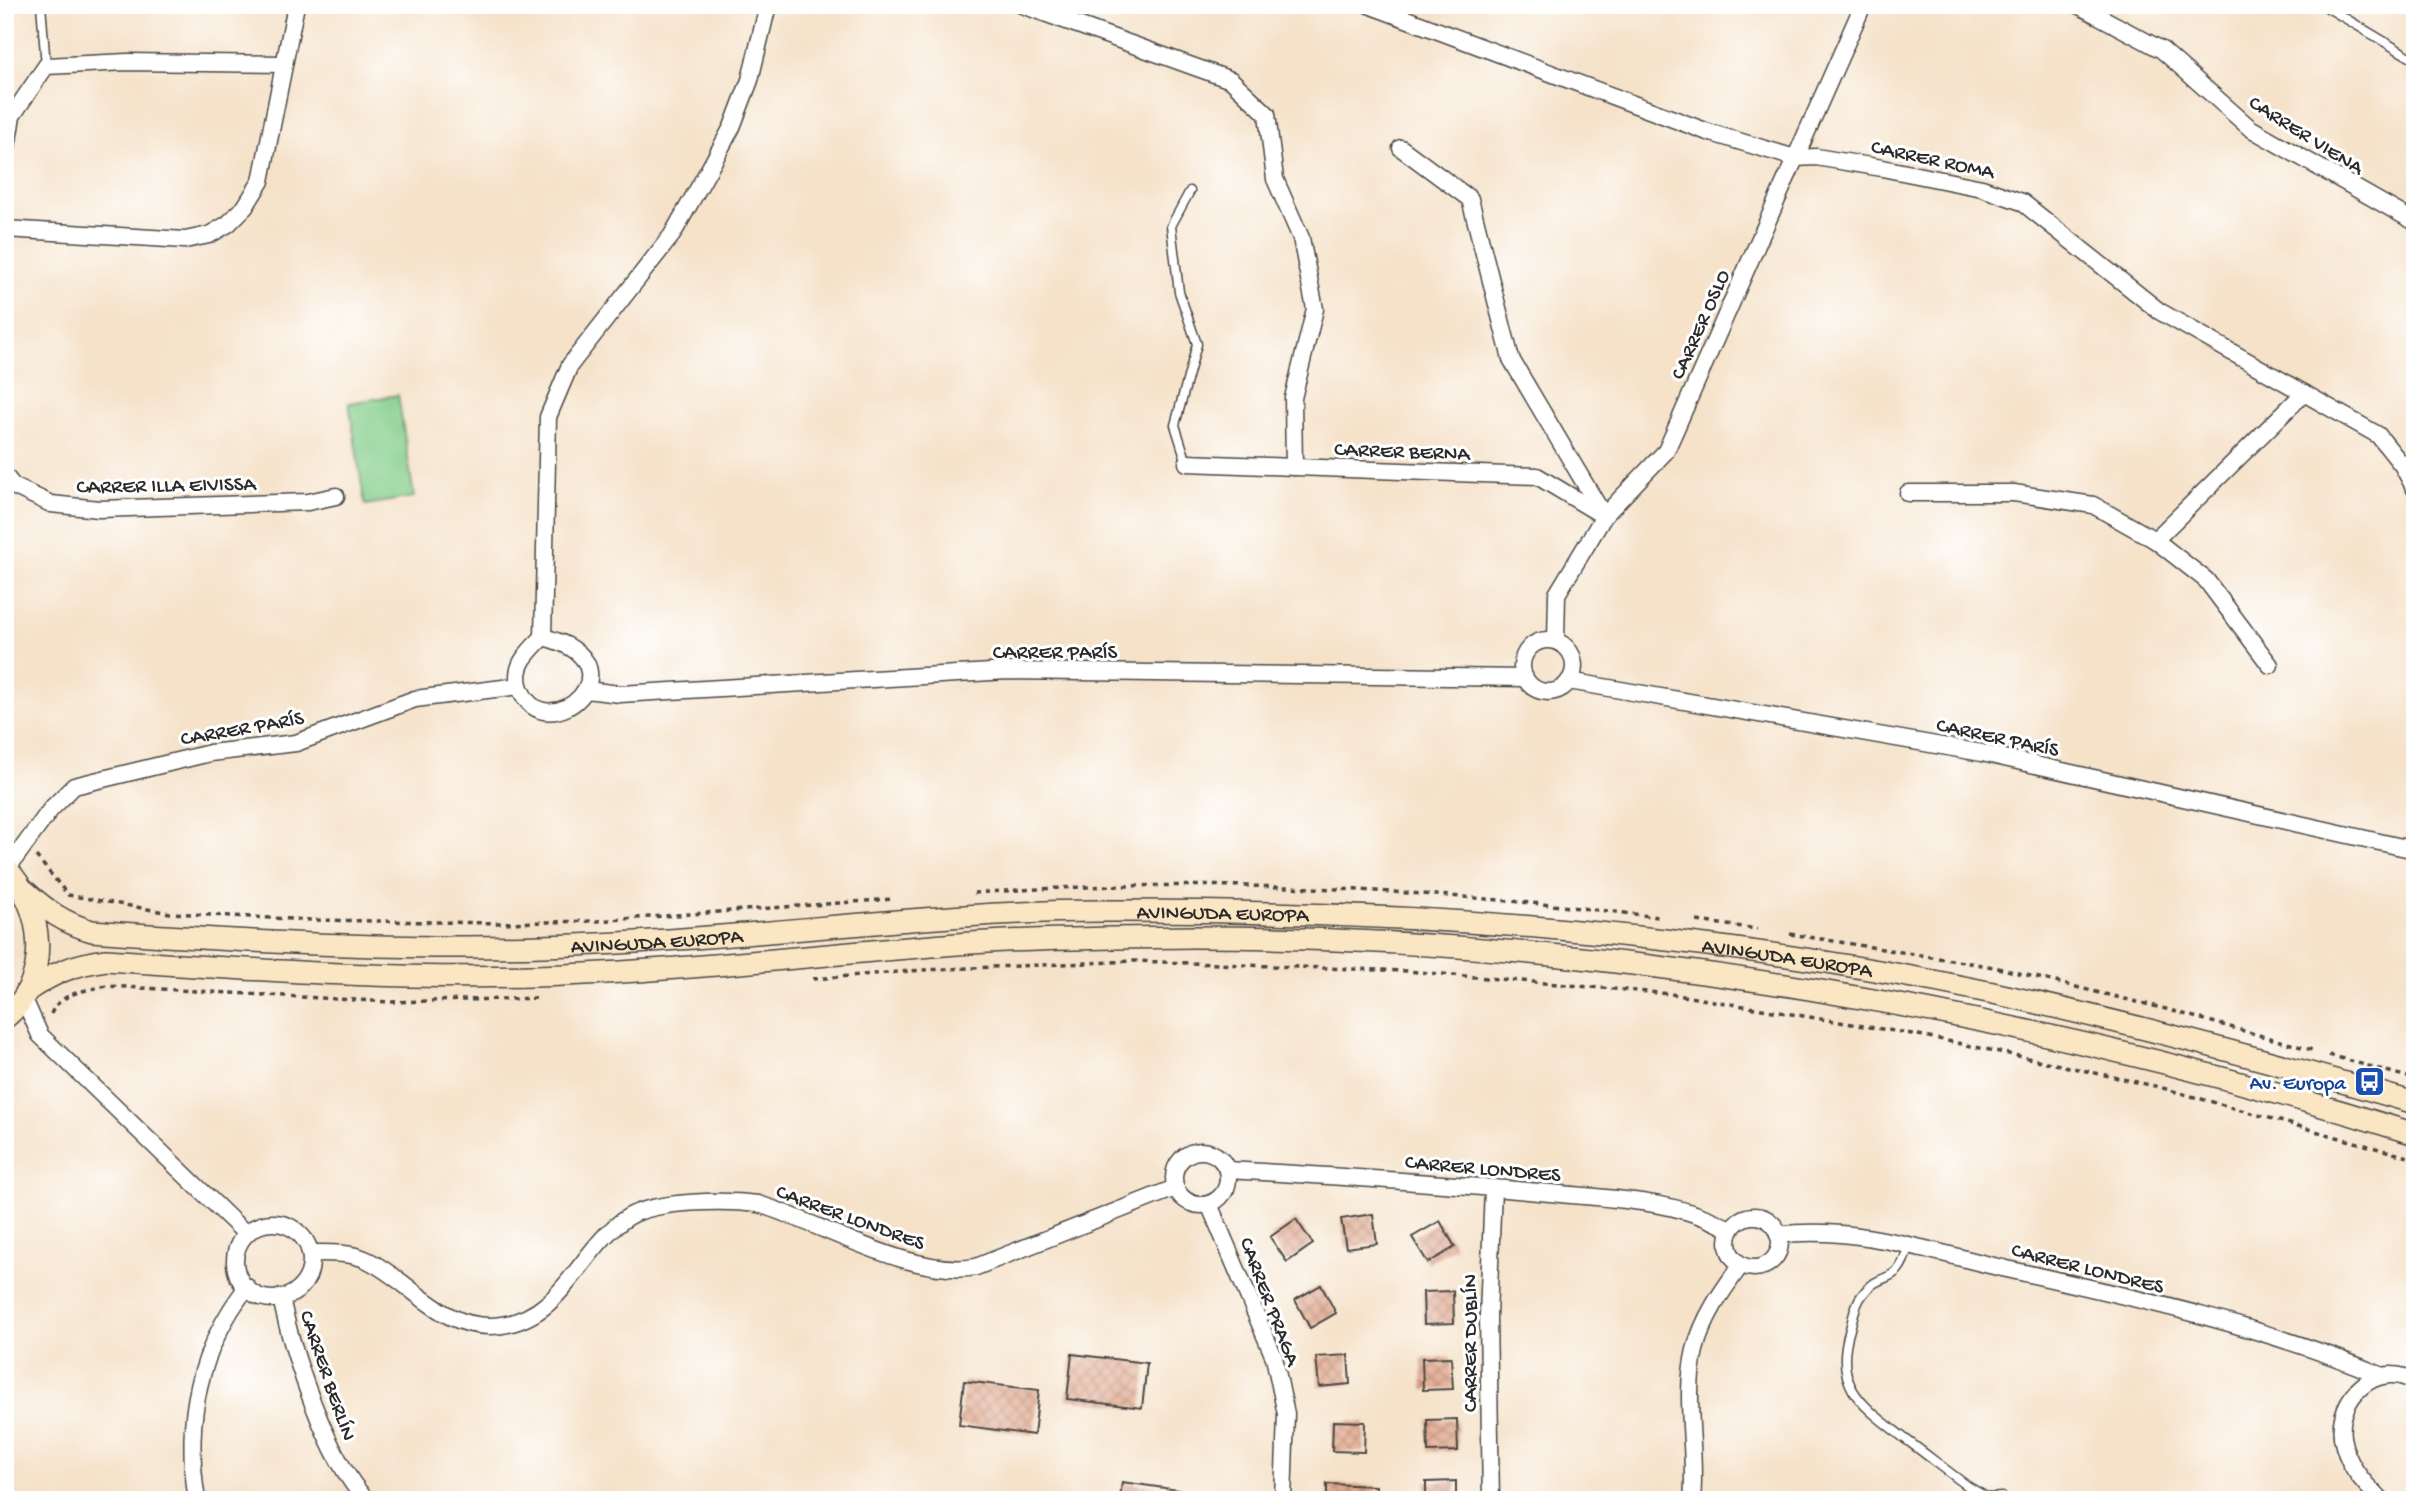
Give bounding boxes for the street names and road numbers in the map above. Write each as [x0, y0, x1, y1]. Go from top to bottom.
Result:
street label: CARRER VIENA [2243, 92, 2369, 183]
street label: CARRER ROMA [1868, 136, 1998, 187]
street label: CARRER OSLO [1667, 266, 1738, 384]
street label: CARRER BERNA [1334, 439, 1472, 468]
street label: CARRER ILLA EIVISSA [76, 473, 258, 502]
street label: CARRER PARÍS [993, 642, 1118, 667]
street label: CARRER PARÍS [179, 707, 306, 754]
street label: CARRER PARÍS [1934, 714, 2061, 765]
street label: AVINGUDA EUROPA [1136, 902, 1310, 930]
street label: AVINGUDA EUROPA [570, 925, 745, 961]
street label: AVINGUDA EUROPA [1700, 935, 1876, 986]
street label: CARRER LONDRES [1404, 1151, 1562, 1190]
street label: CARRER LONDRES [772, 1181, 928, 1258]
street label: CARRER PRAGA [1232, 1235, 1304, 1371]
street label: CARRER LONDRES [2008, 1239, 2166, 1302]
street label: CARRER DUBLÍN [1460, 1274, 1485, 1412]
street label: CARRER BERLÍN [292, 1308, 360, 1445]

